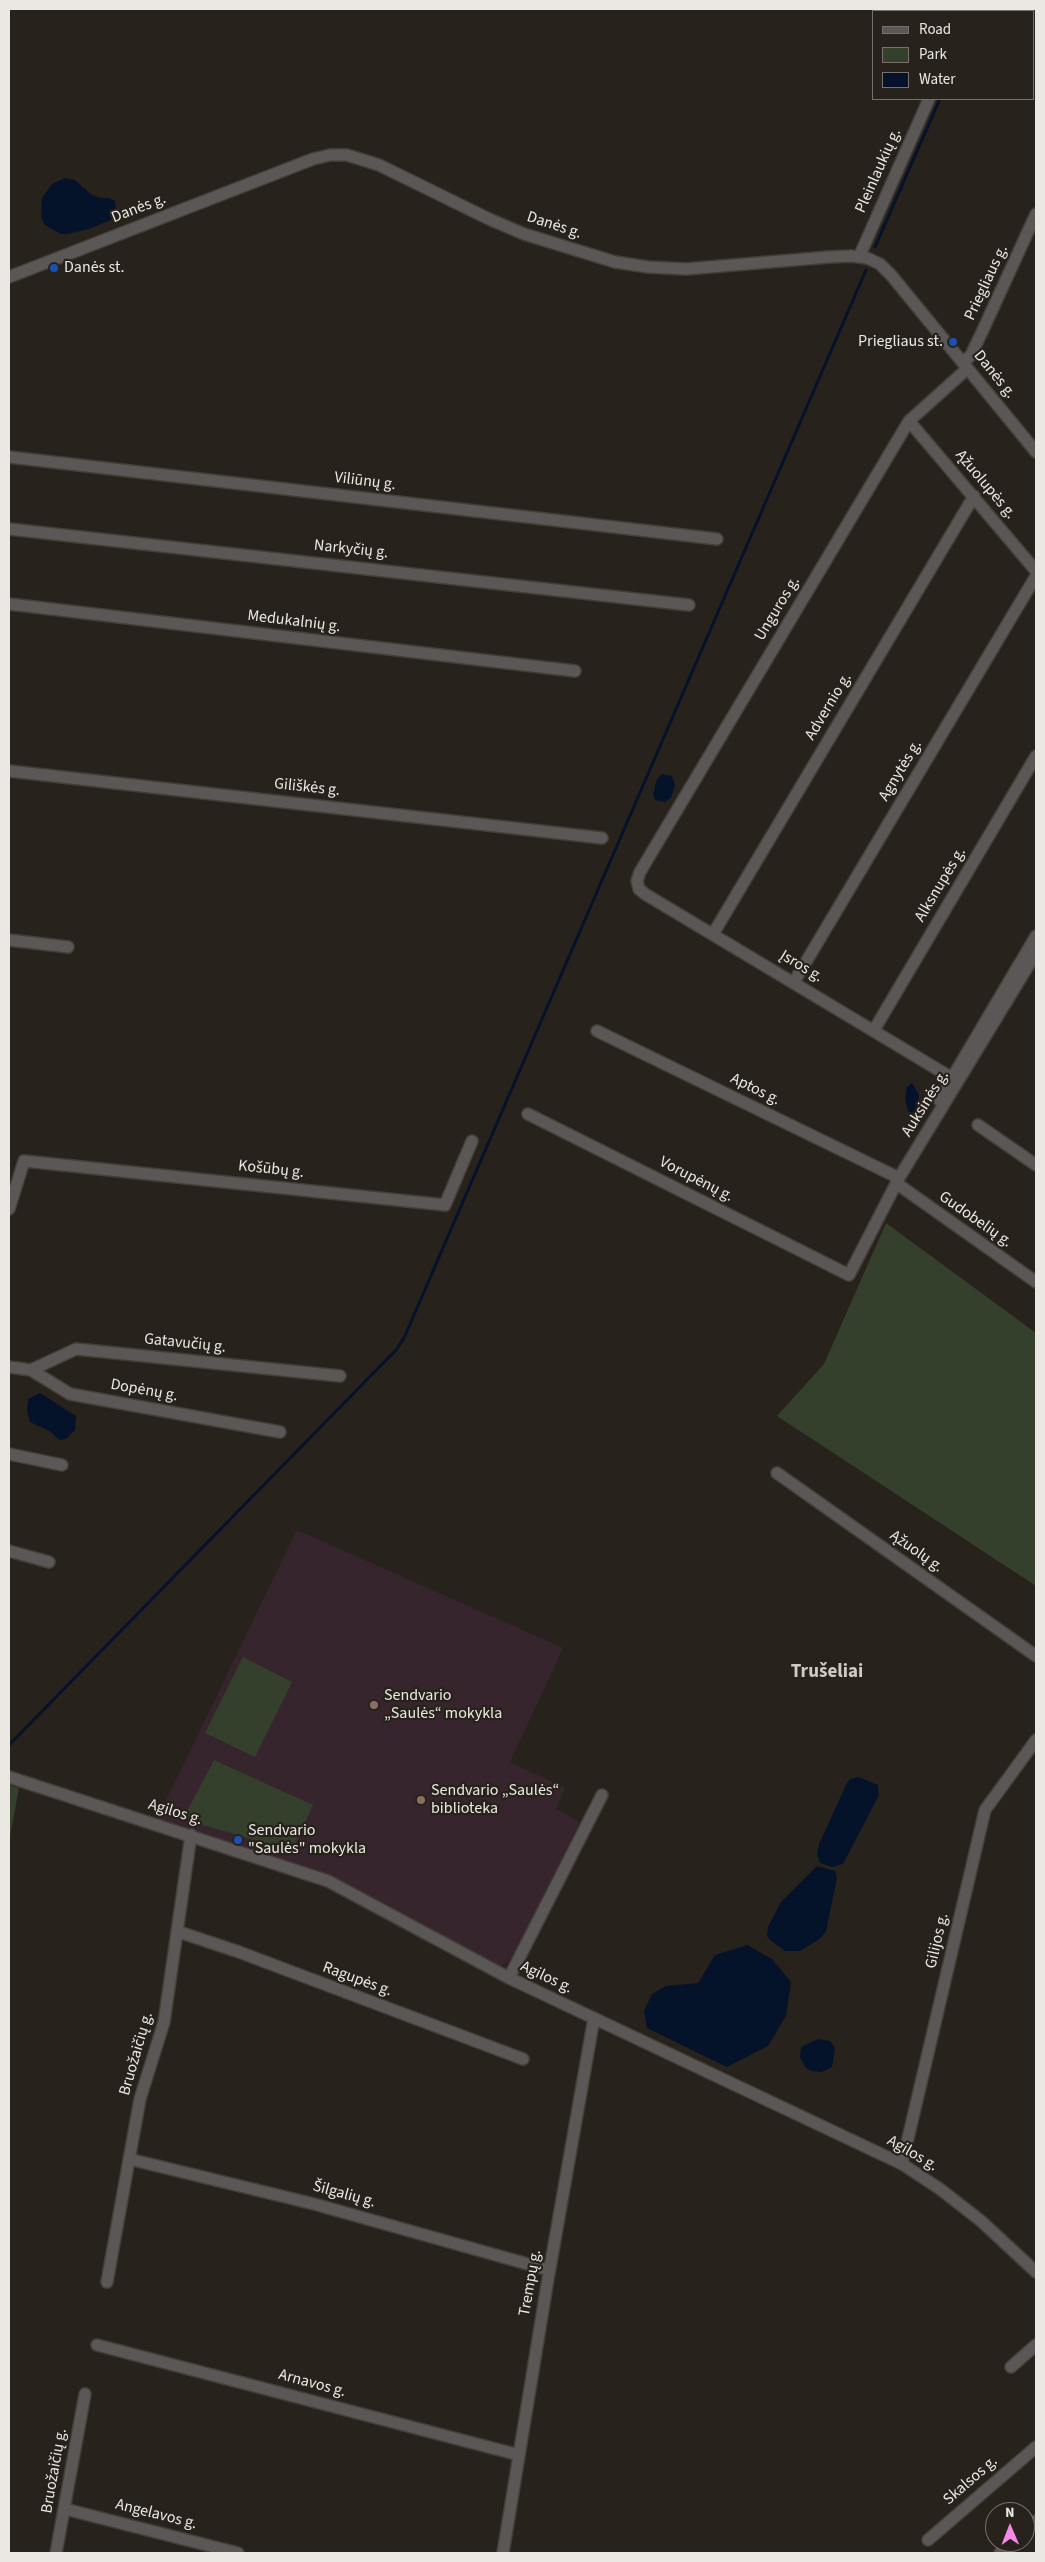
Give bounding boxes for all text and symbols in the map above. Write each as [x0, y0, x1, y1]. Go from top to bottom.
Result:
legend [872, 10, 1035, 100]
text: Road [919, 19, 951, 40]
text: Park [919, 44, 947, 65]
text: Water [919, 69, 955, 90]
street label: Pleinlaukių g. [852, 126, 906, 216]
street label: Danės g. [109, 190, 169, 228]
street label: Danės g. [524, 208, 584, 244]
street label: Priegliaus g. [961, 242, 1013, 324]
place label: Danės st. [64, 258, 124, 278]
marker: Danės st. [48, 262, 60, 274]
place label: Priegliaus st. [858, 332, 943, 352]
marker: Priegliaus st. [947, 336, 959, 348]
street label: Danės g. [969, 347, 1019, 403]
street label: Ąžuolupės g. [951, 447, 1019, 523]
street label: Viliūnų g. [333, 469, 397, 495]
street label: Narkyčių g. [313, 537, 389, 563]
street label: Unguros g. [751, 573, 805, 645]
street label: Medukalnių g. [246, 607, 342, 637]
street label: Advernio g. [801, 670, 857, 744]
street label: Agnytės g. [875, 737, 927, 805]
street label: Giliškės g. [273, 775, 341, 801]
street label: Alksnupės g. [911, 844, 971, 926]
street label: Įsros g. [776, 947, 826, 987]
street label: Auksinės g. [898, 1067, 954, 1141]
street label: Aptos g. [727, 1070, 783, 1110]
street label: Vorupėnų g. [656, 1153, 736, 1207]
street label: Košūbų g. [237, 1157, 305, 1183]
street label: Gudobelių g. [935, 1188, 1015, 1252]
street label: Gatavučių g. [143, 1330, 227, 1358]
street label: Dopėnų g. [109, 1376, 179, 1406]
street label: Ąžuolų g. [886, 1527, 946, 1577]
district label: Trušeliai [791, 1662, 863, 1684]
place label: Sendvario „Saulės“ mokykla [384, 1686, 502, 1724]
marker: Sendvario „Saulės“ mokykla [368, 1699, 380, 1711]
place label: Sendvario „Saulės“ biblioteka [431, 1781, 559, 1819]
marker: Sendvario „Saulės“ biblioteka [415, 1794, 427, 1806]
street label: Agilos g. [146, 1796, 204, 1830]
place label: Sendvario "Saulės" mokykla [248, 1821, 366, 1859]
marker: Sendvario "Saulės" mokykla [232, 1834, 244, 1846]
street label: Gilijos g. [922, 1911, 954, 1971]
street label: Agilos g. [517, 1958, 575, 1998]
street label: Ragupės g. [320, 1959, 394, 2001]
street label: Bruožaičių g. [116, 2010, 158, 2098]
street label: Agilos g. [883, 2132, 941, 2176]
street label: Šilgalių g. [310, 2177, 378, 2213]
street label: Trempų g. [516, 2248, 546, 2318]
street label: Arnavos g. [276, 2366, 348, 2402]
street label: Bruožaičių g. [38, 2427, 72, 2515]
street label: Skalsos g. [940, 2452, 1002, 2510]
street label: Angelavos g. [113, 2496, 199, 2534]
north arrow [985, 2502, 1035, 2552]
text: N [1005, 2503, 1015, 2523]

